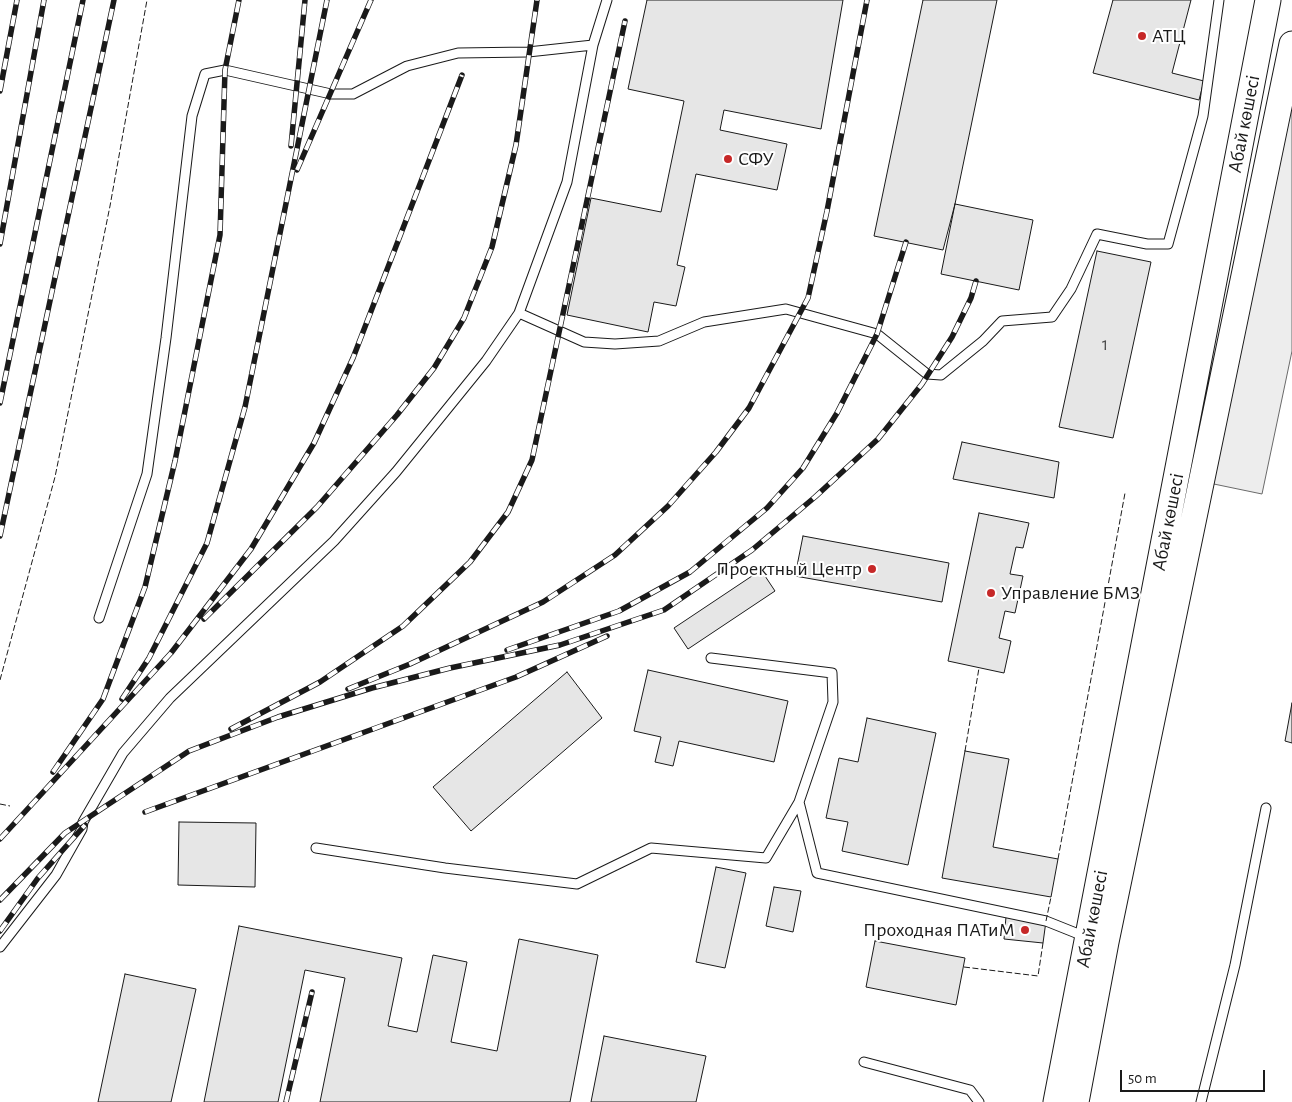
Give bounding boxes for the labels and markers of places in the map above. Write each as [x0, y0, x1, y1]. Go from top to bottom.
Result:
place label: АТЦ [1152, 24, 1186, 48]
marker: АТЦ [1136, 30, 1148, 42]
place label: СФУ [738, 147, 774, 171]
marker: СФУ [722, 153, 734, 165]
place label: Проектный Центр [716, 557, 862, 581]
marker: Проектный Центр [866, 563, 878, 575]
place label: Управление БМЗ [1001, 581, 1140, 605]
marker: Управление БМЗ [985, 587, 997, 599]
place label: Проходная ПАТиМ [863, 918, 1015, 942]
marker: Проходная ПАТиМ [1019, 924, 1031, 936]

